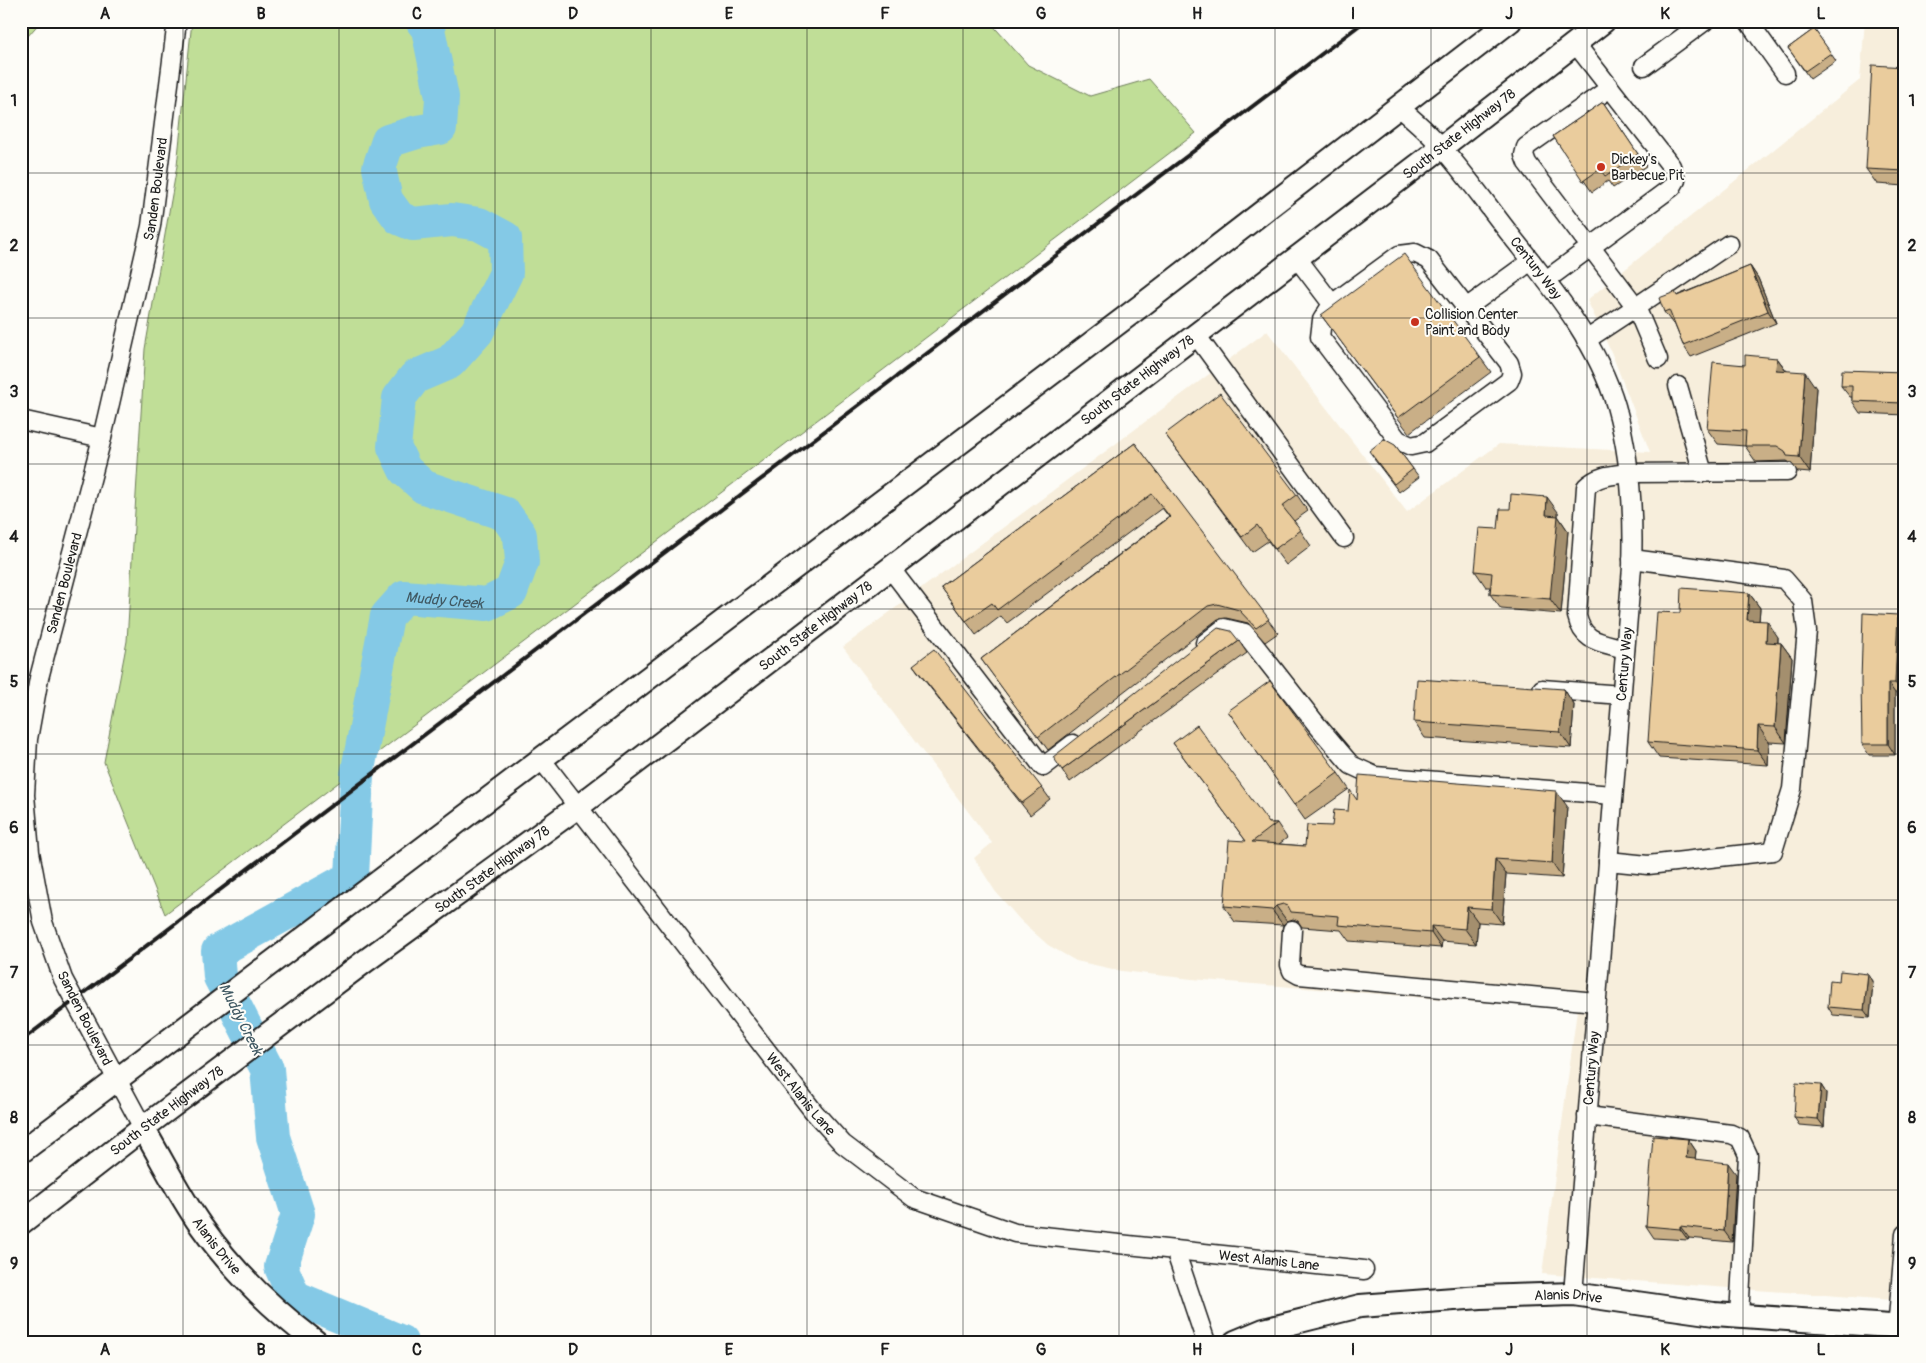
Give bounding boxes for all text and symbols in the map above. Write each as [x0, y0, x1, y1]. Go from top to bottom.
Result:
text: A [100, 4, 111, 24]
text: B [256, 4, 266, 24]
text: C [412, 4, 422, 24]
text: D [568, 4, 578, 24]
text: E [725, 4, 734, 24]
text: F [880, 4, 890, 24]
text: G [1036, 4, 1047, 24]
text: H [1192, 4, 1202, 24]
text: I [1351, 4, 1355, 24]
text: J [1505, 4, 1513, 24]
text: K [1660, 4, 1670, 24]
text: L [1816, 4, 1826, 24]
street label: South State Highway 78 [1399, 85, 1519, 183]
text: 1 [11, 91, 17, 111]
text: 1 [1909, 91, 1915, 111]
street label: Sanden Boulevard [140, 136, 171, 242]
place label: Dickey's Barbecue Pit [1611, 151, 1685, 184]
marker: Dickey's Barbecue Pit [1595, 161, 1607, 173]
street label: Century Way [1506, 234, 1565, 303]
text: 2 [10, 236, 19, 256]
text: 2 [1908, 236, 1917, 256]
place label: Collision Center Paint and Body [1425, 306, 1518, 339]
marker: Collision Center Paint and Body [1409, 316, 1421, 328]
street label: South State Highway 78 [1077, 331, 1198, 429]
text: 3 [10, 382, 19, 402]
text: 3 [1908, 382, 1917, 402]
text: 4 [9, 527, 19, 547]
text: 4 [1907, 527, 1917, 547]
street label: Sanden Boulevard [43, 531, 86, 636]
street label: South State Highway 78 [756, 577, 876, 675]
water label: Muddy Creek [405, 588, 486, 614]
street label: Century Way [1613, 626, 1636, 702]
text: 5 [10, 672, 19, 692]
text: 5 [1908, 672, 1917, 692]
text: 6 [9, 818, 19, 838]
text: 6 [1907, 818, 1917, 838]
street label: South State Highway 78 [431, 822, 553, 917]
text: 7 [10, 963, 19, 983]
text: 7 [1908, 963, 1917, 983]
street label: Sanden Boulevard [53, 968, 116, 1068]
water label: Muddy Creek [214, 980, 268, 1060]
street label: Century Way [1580, 1030, 1603, 1106]
street label: West Alanis Lane [762, 1050, 839, 1139]
street label: South State Highway 78 [107, 1062, 227, 1159]
text: 8 [10, 1108, 18, 1128]
text: 8 [1908, 1108, 1916, 1128]
street label: Alanis Drive [188, 1214, 244, 1278]
street label: West Alanis Lane [1218, 1247, 1320, 1274]
text: 9 [10, 1254, 18, 1274]
text: 9 [1908, 1254, 1916, 1274]
street label: Alanis Drive [1534, 1286, 1603, 1307]
text: A [100, 1340, 111, 1360]
text: B [256, 1340, 266, 1360]
text: C [412, 1340, 422, 1360]
text: D [568, 1340, 578, 1360]
text: E [725, 1340, 734, 1360]
text: F [880, 1340, 890, 1360]
text: G [1036, 1340, 1047, 1360]
text: H [1192, 1340, 1202, 1360]
text: I [1351, 1340, 1355, 1360]
text: J [1505, 1340, 1513, 1360]
text: K [1660, 1340, 1670, 1360]
text: L [1816, 1340, 1826, 1360]

